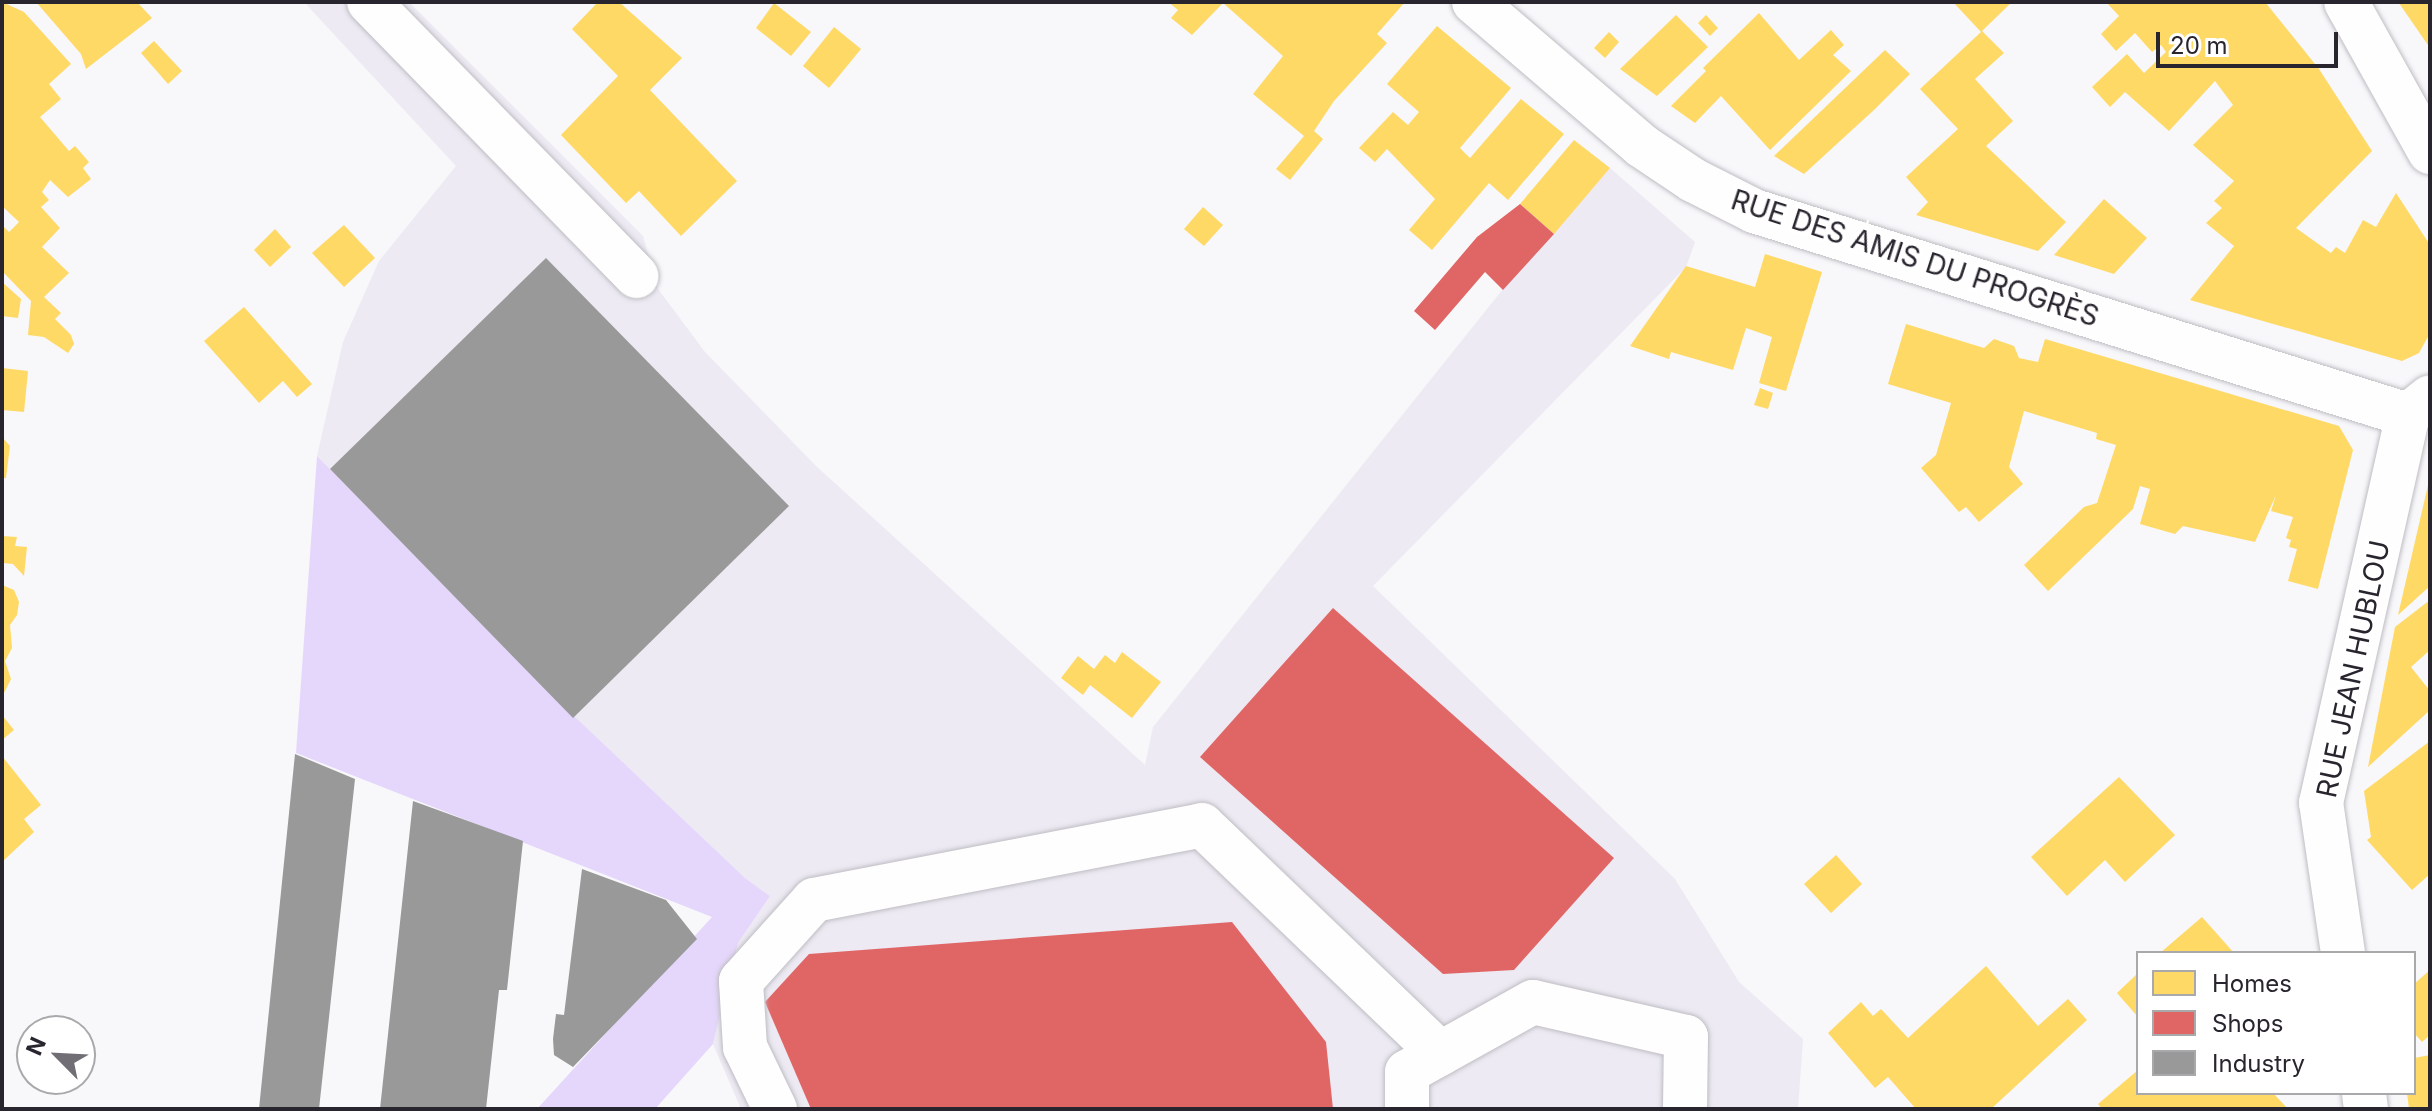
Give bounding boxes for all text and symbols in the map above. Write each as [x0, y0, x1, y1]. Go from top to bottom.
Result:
scale bar [2160, 16, 2342, 66]
text: 20 m [2170, 31, 2228, 60]
street label: RUE DES AMIS DU PROGRÈS [1727, 183, 2103, 333]
street label: RUE JEAN HUBLOU [2309, 537, 2397, 801]
legend [2136, 951, 2416, 1095]
text: Homes [2212, 969, 2292, 998]
text: Shops [2212, 1009, 2283, 1038]
north arrow [16, 1015, 96, 1095]
text: N [21, 1033, 51, 1059]
text: Industry [2212, 1049, 2305, 1078]

